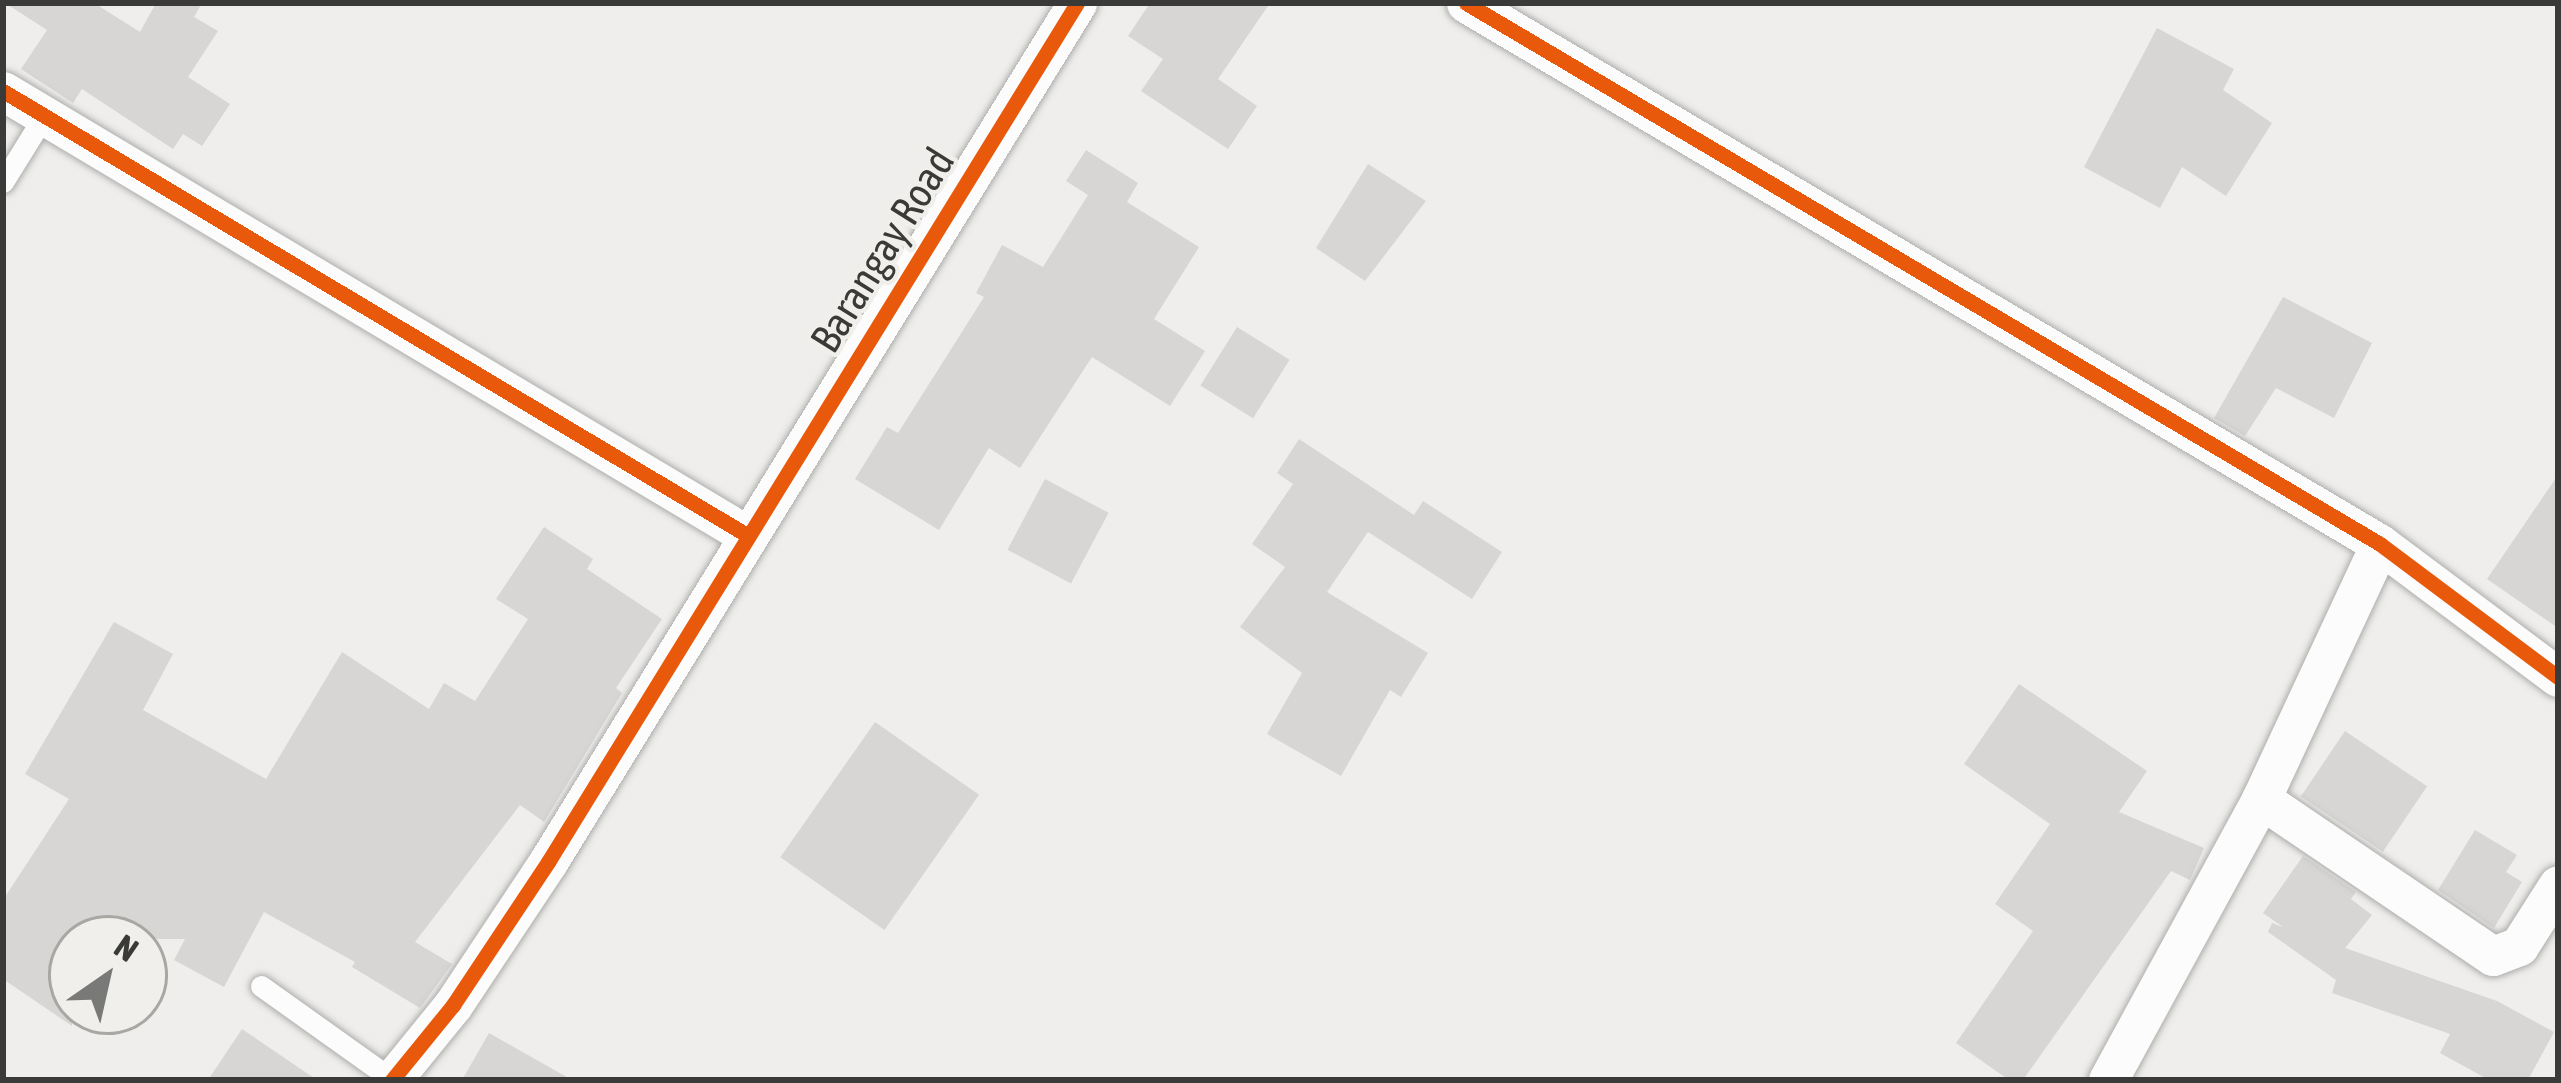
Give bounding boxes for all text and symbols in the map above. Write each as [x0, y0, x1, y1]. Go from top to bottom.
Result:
street label: Barangay Road [799, 139, 965, 361]
north arrow [48, 915, 168, 1035]
text: N [108, 926, 145, 969]

